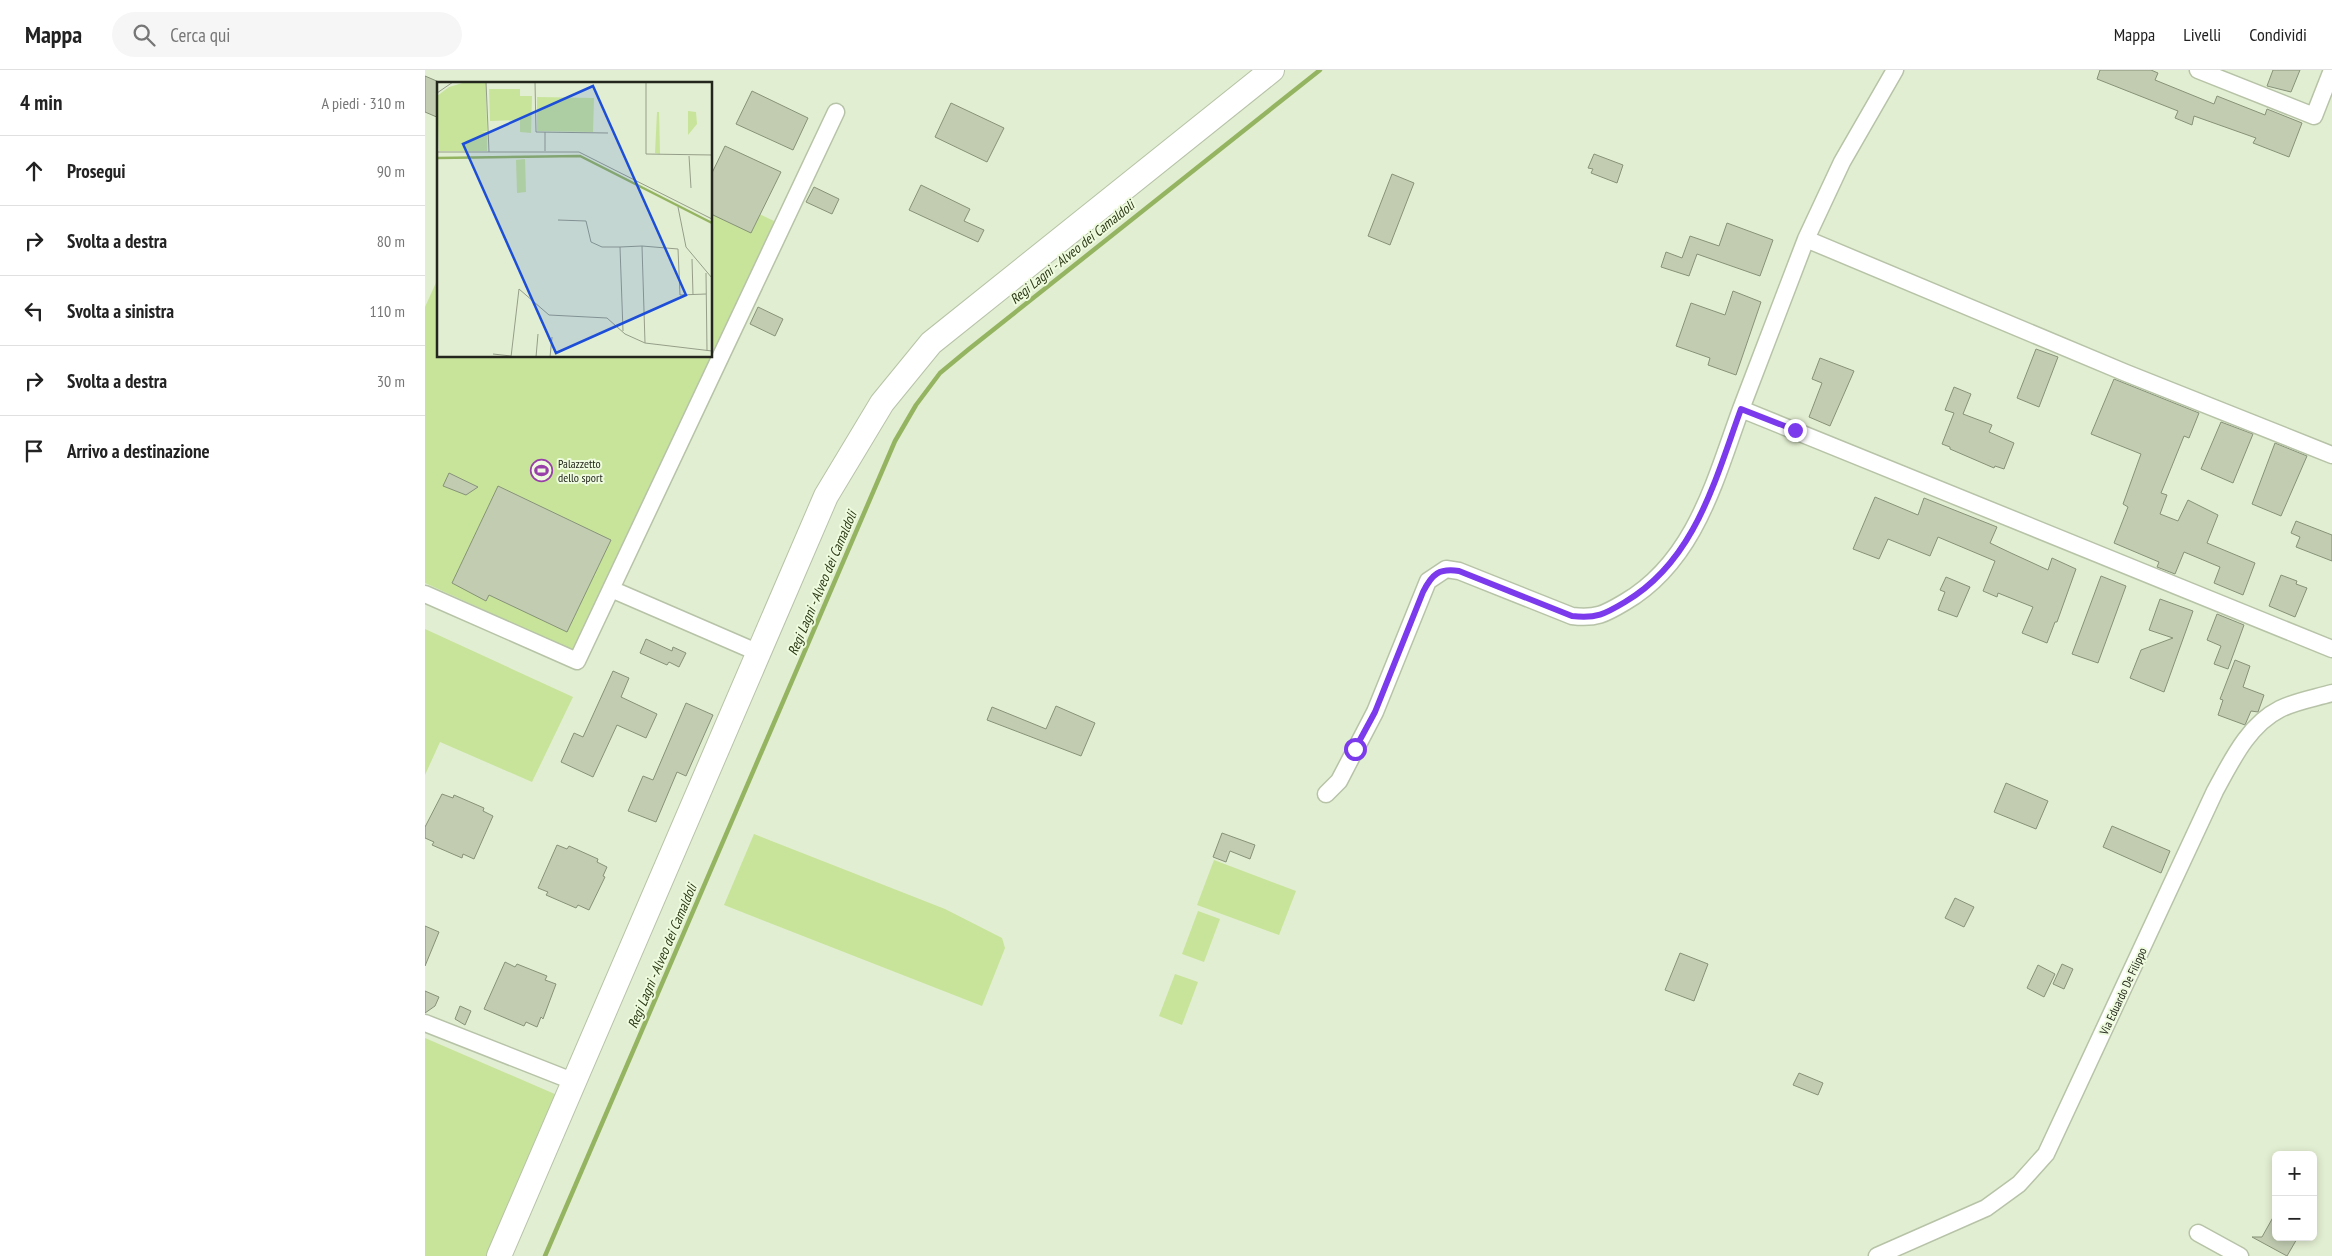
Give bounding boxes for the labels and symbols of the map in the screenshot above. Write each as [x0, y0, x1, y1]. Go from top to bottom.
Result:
inset map [437, 82, 713, 358]
water label: Regi Lagni - Alveo dei Camaldoli [1006, 195, 1139, 308]
route end [1784, 419, 1807, 442]
place label: Palazzetto dello sport [558, 456, 604, 485]
sports icon: Palazzetto dello sport [530, 458, 554, 482]
water label: Regi Lagni - Alveo dei Camaldoli [783, 506, 861, 658]
route start [1344, 738, 1367, 761]
water label: Regi Lagni - Alveo dei Camaldoli [623, 879, 701, 1031]
street label: Via Eduardo De Filippo [2096, 945, 2150, 1038]

